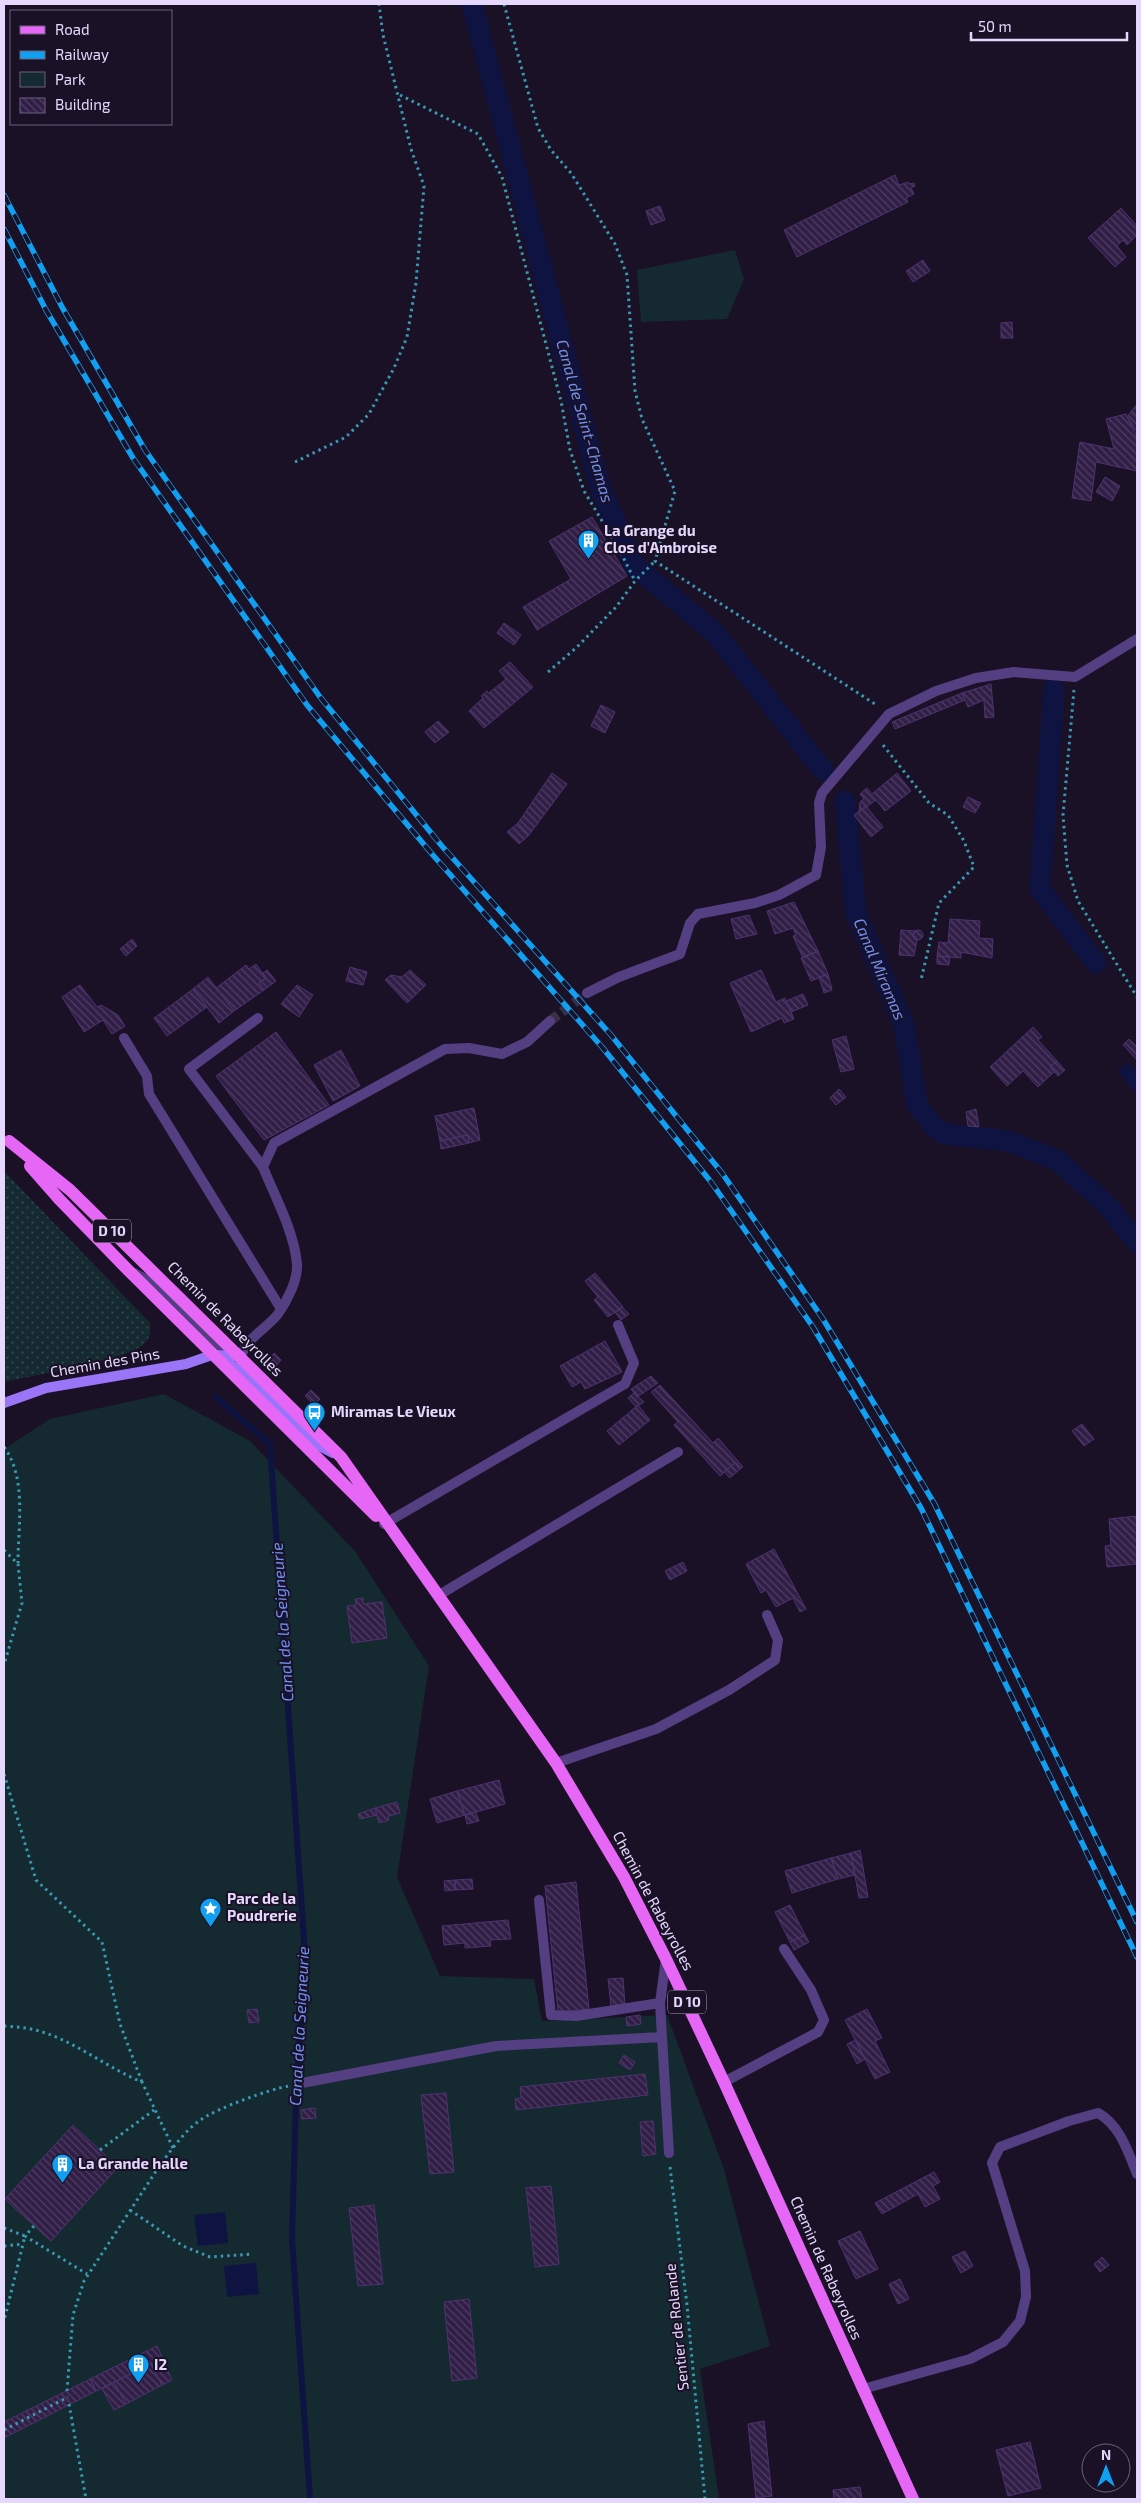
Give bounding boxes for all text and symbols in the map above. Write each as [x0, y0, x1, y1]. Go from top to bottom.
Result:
legend [10, 10, 172, 125]
scale bar [971, 10, 1127, 42]
text: 50 m [978, 17, 1012, 35]
text: Road [55, 20, 90, 38]
text: Railway [55, 45, 109, 63]
text: Park [55, 70, 86, 88]
text: Building [55, 95, 111, 113]
water label: Canal de Saint-Chamas [553, 337, 618, 505]
place label: La Grange du Clos d'Ambroise [604, 521, 717, 556]
building icon: La Grange du Clos d'Ambroise [576, 528, 600, 559]
water label: Canal Miramas [850, 915, 910, 1023]
road number: D 10 [93, 1220, 131, 1242]
street label: Chemin de Rabeyrolles [164, 1257, 287, 1380]
street label: Chemin des Pins [49, 1344, 161, 1380]
bus stop icon: Miramas Le Vieux [303, 1400, 327, 1431]
place label: Miramas Le Vieux [331, 1402, 456, 1420]
water label: Canal de la Seigneurie [266, 1541, 297, 1702]
street label: Chemin de Rabeyrolles [610, 1828, 698, 1973]
place label: Parc de la Poudrerie [227, 1889, 297, 1924]
place icon: Parc de la Poudrerie [199, 1896, 223, 1927]
water label: Canal de la Seigneurie [285, 1945, 312, 2106]
road number: D 10 [668, 1990, 706, 2014]
building icon: La Grande halle [50, 2152, 74, 2183]
place label: La Grande halle [78, 2154, 188, 2172]
street label: Chemin de Rabeyrolles [787, 2193, 867, 2342]
street label: Sentier de Rolande [660, 2263, 692, 2391]
building icon: I2 [126, 2353, 150, 2384]
place label: I2 [154, 2355, 167, 2373]
north arrow [1081, 2443, 1131, 2493]
text: N [1101, 2446, 1111, 2463]

